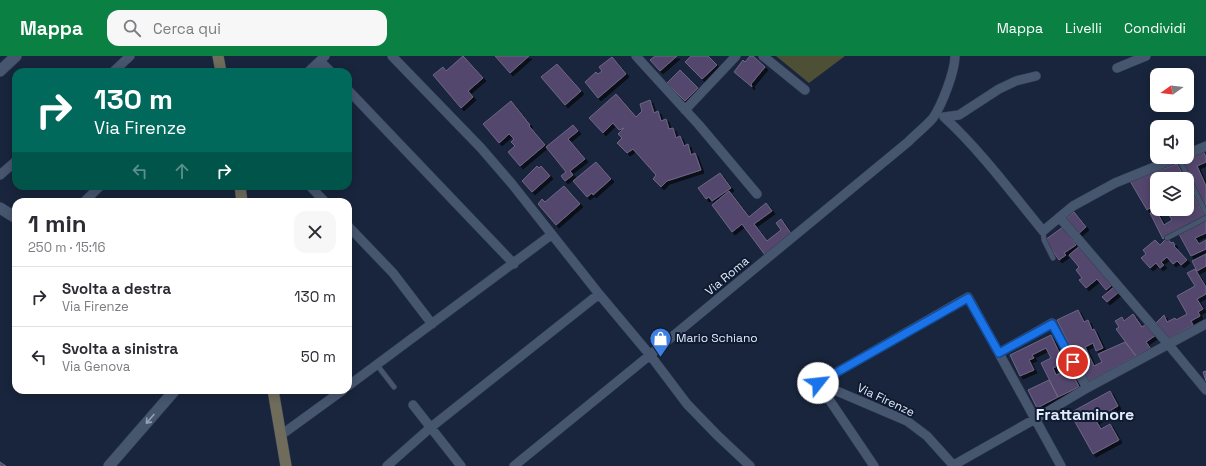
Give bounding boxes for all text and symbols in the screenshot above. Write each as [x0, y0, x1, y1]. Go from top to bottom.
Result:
search box [107, 10, 387, 46]
text: Mappa [20, 16, 83, 41]
icon: search [121, 17, 143, 39]
text: Cerca qui [153, 19, 221, 38]
text: Mappa [997, 19, 1043, 37]
text: Livelli [1065, 19, 1102, 37]
text: Condividi [1124, 19, 1186, 37]
north arrow [1150, 68, 1194, 112]
map controls [1150, 68, 1194, 216]
text: 130 m [94, 81, 173, 117]
icon: right [28, 84, 80, 136]
text: Via Firenze [94, 116, 187, 139]
button: sound [1150, 120, 1194, 164]
icon: left [129, 160, 151, 182]
icon: ahead [171, 160, 193, 182]
icon: right [213, 160, 235, 182]
button: layers [1150, 172, 1194, 216]
text: 1 min [28, 208, 87, 239]
button: close [294, 211, 336, 253]
text: 250 m · 15:16 [28, 239, 106, 256]
street label: Via Roma [702, 253, 752, 299]
text: Svolta a destra [62, 279, 171, 298]
icon: right [28, 286, 50, 308]
text: 130 m [294, 287, 336, 306]
text: Via Firenze [62, 298, 129, 315]
shop icon: Mario Schiano [647, 325, 673, 358]
place label: Mario Schiano [676, 330, 758, 346]
text: Svolta a sinistra [62, 339, 178, 358]
pin [1056, 345, 1090, 379]
icon: left [28, 346, 50, 368]
text: 50 m [301, 347, 336, 366]
icon: arrive [1062, 351, 1084, 373]
text: Via Genova [62, 358, 130, 375]
position arrow [797, 362, 839, 404]
street label: Via Firenze [855, 380, 917, 420]
district label: Frattaminore [1036, 404, 1134, 425]
one-way arrow [145, 414, 154, 425]

